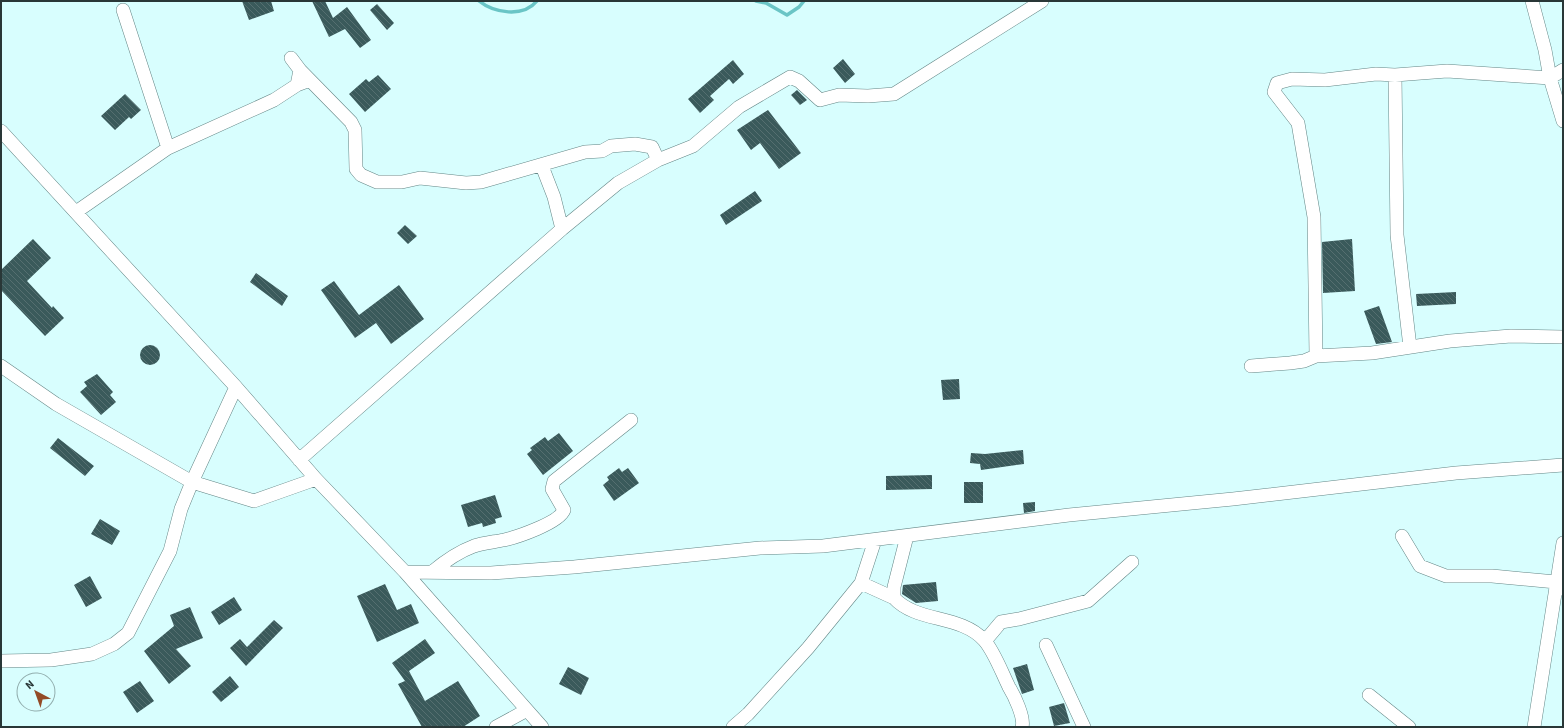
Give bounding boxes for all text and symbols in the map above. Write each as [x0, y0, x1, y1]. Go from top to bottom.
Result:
north arrow [16, 672, 56, 712]
text: N [22, 677, 37, 693]

